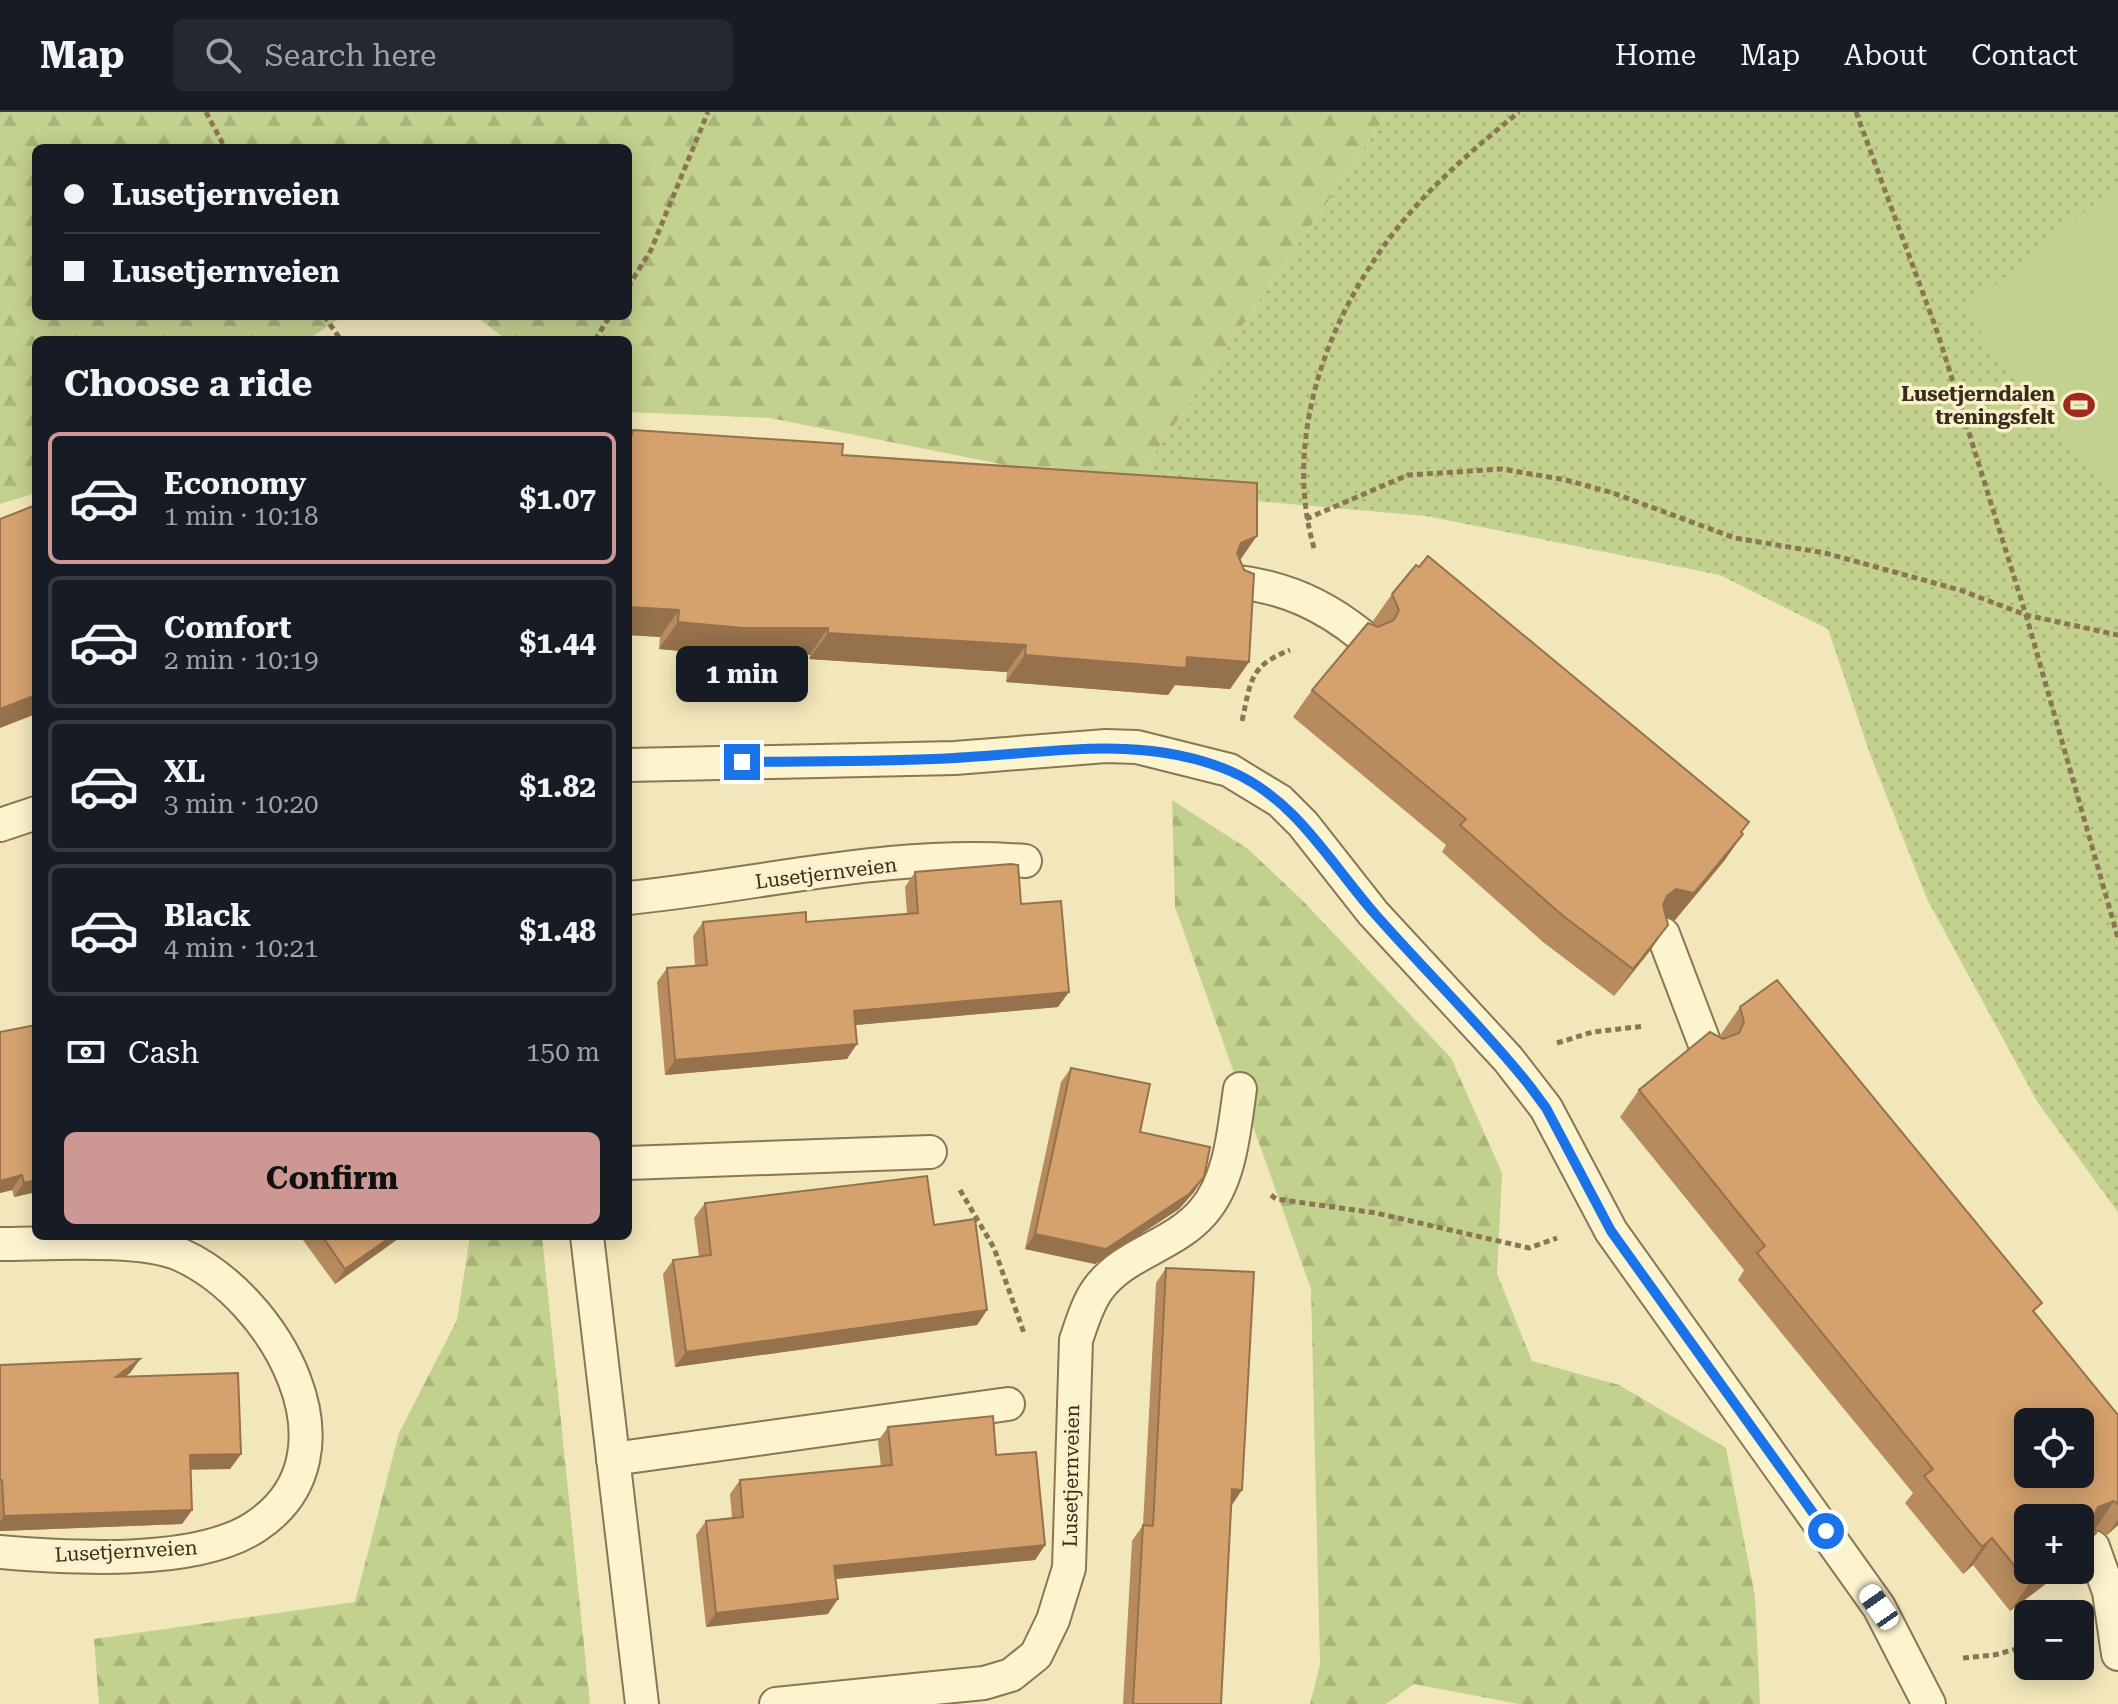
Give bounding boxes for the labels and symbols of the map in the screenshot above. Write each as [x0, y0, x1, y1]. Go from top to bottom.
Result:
place label: Lusetjerndalen treningsfelt [1901, 382, 2056, 429]
sports icon: Lusetjerndalen treningsfelt [2062, 388, 2096, 422]
callout: 1 min [676, 646, 808, 702]
route end [724, 744, 760, 780]
street label: Lusetjernveien [754, 852, 899, 894]
street label: Lusetjernveien [1058, 1404, 1084, 1548]
route start [1808, 1513, 1844, 1549]
street label: Lusetjernveien [54, 1535, 198, 1567]
car [1855, 1580, 1903, 1634]

